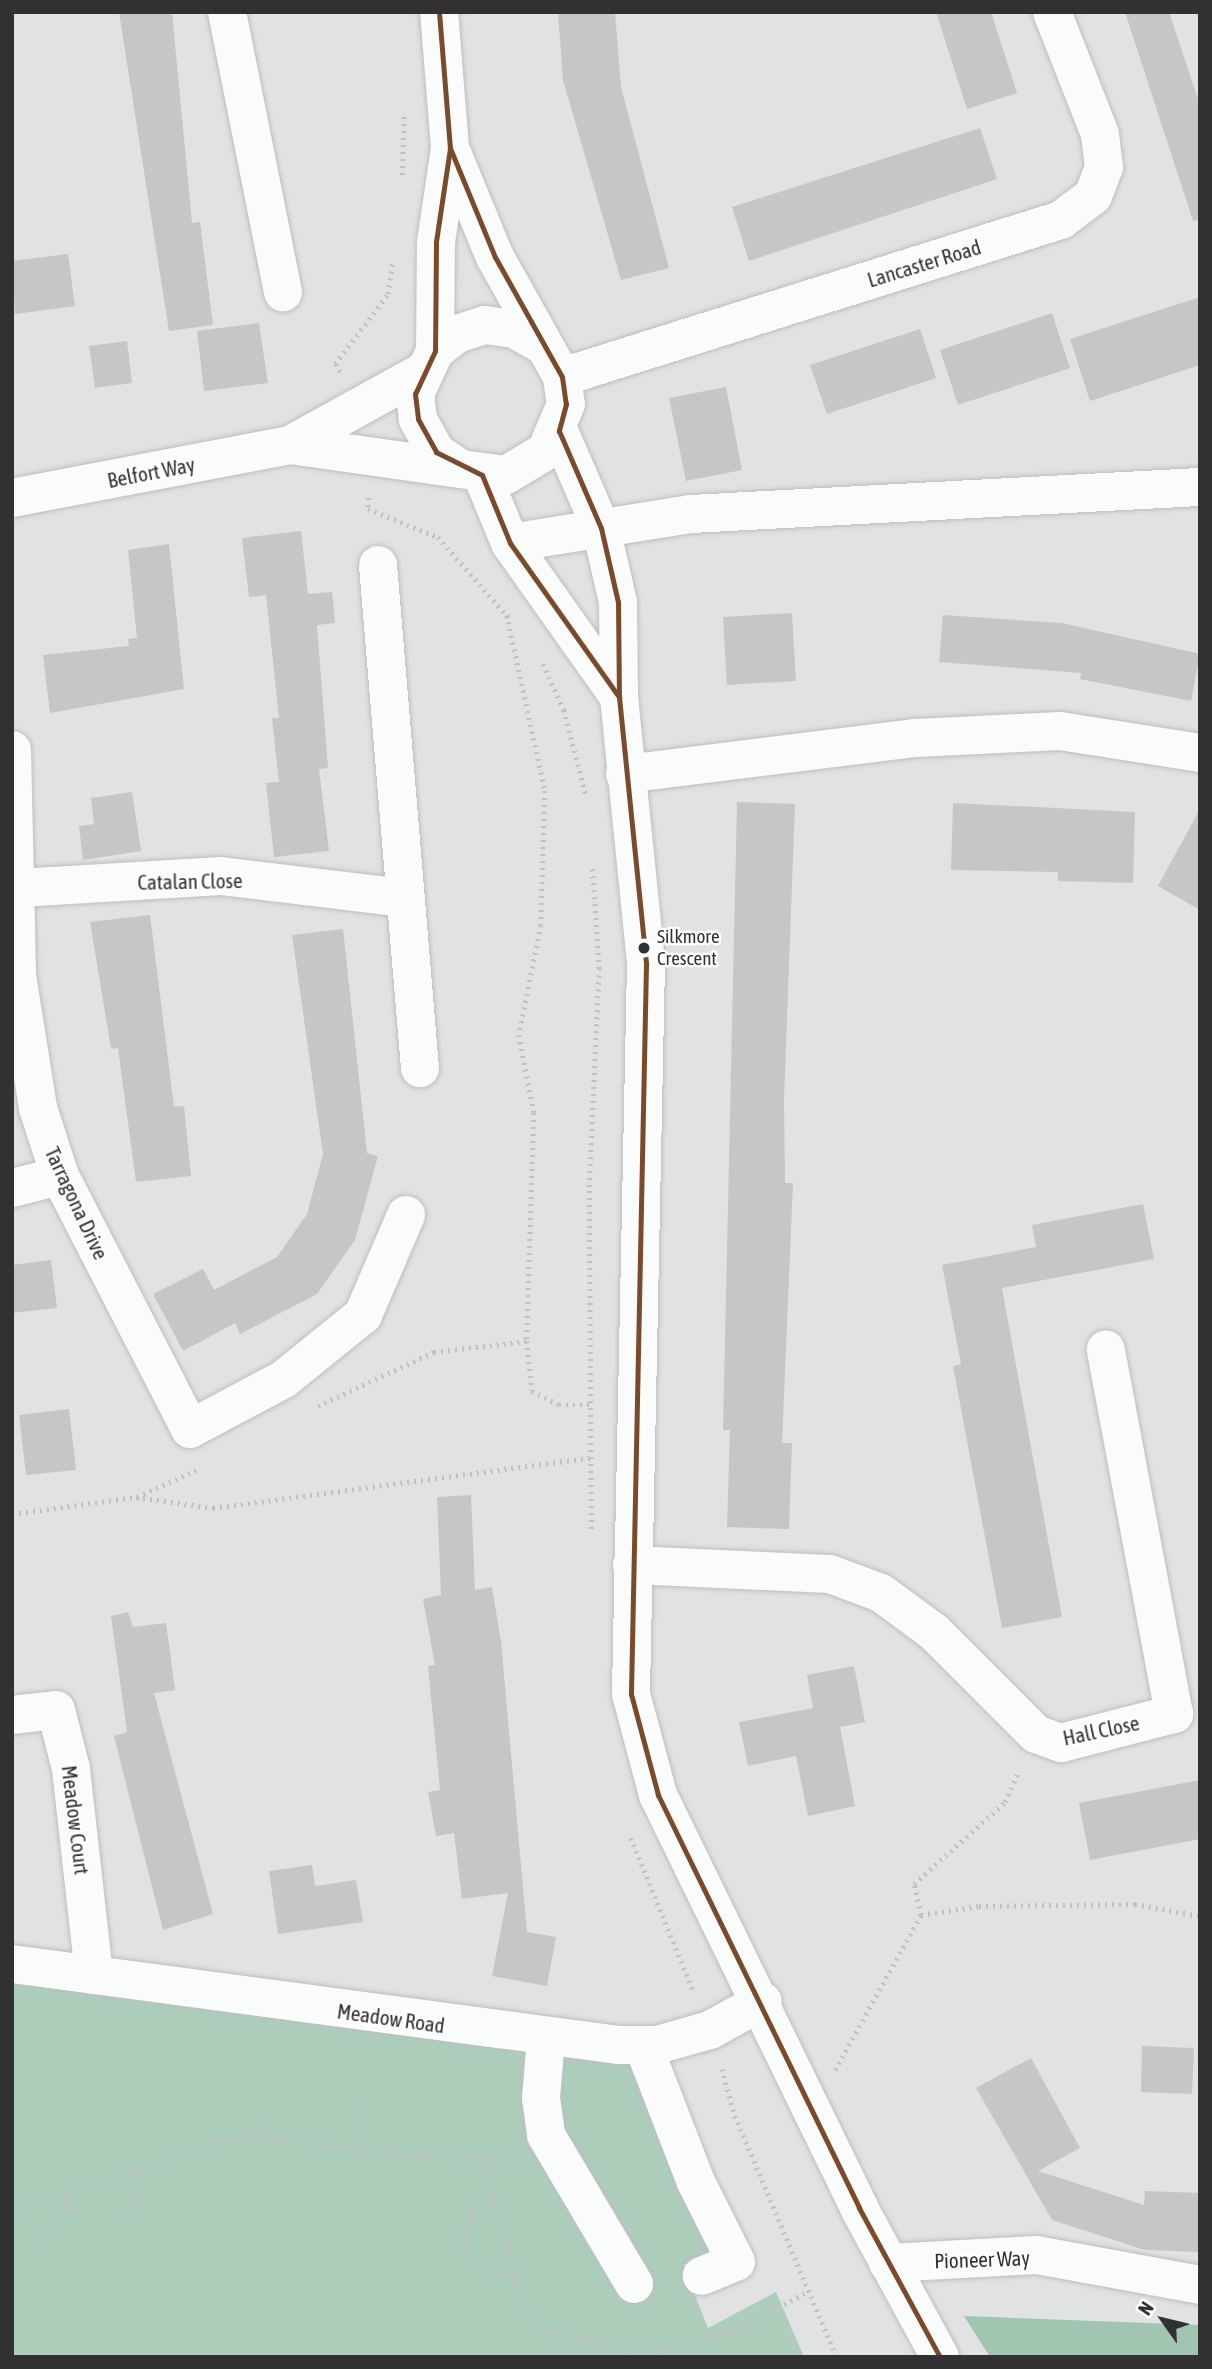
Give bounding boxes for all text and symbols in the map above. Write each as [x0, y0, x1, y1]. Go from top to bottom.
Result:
street label: Lancaster Road [864, 234, 984, 292]
street label: Belfort Way [105, 451, 197, 493]
street label: Catalan Close [137, 867, 243, 895]
place label: Silkmore Crescent [657, 926, 720, 970]
marker: Silkmore Crescent [637, 941, 651, 955]
street label: Tarragona Drive [40, 1143, 114, 1263]
street label: Hall Close [1060, 1710, 1142, 1750]
street label: Meadow Court [57, 1764, 95, 1876]
street label: Meadow Road [336, 1998, 446, 2038]
street label: Pioneer Way [934, 2245, 1030, 2273]
north arrow [1128, 2285, 1198, 2355]
text: N [1133, 2297, 1158, 2319]

